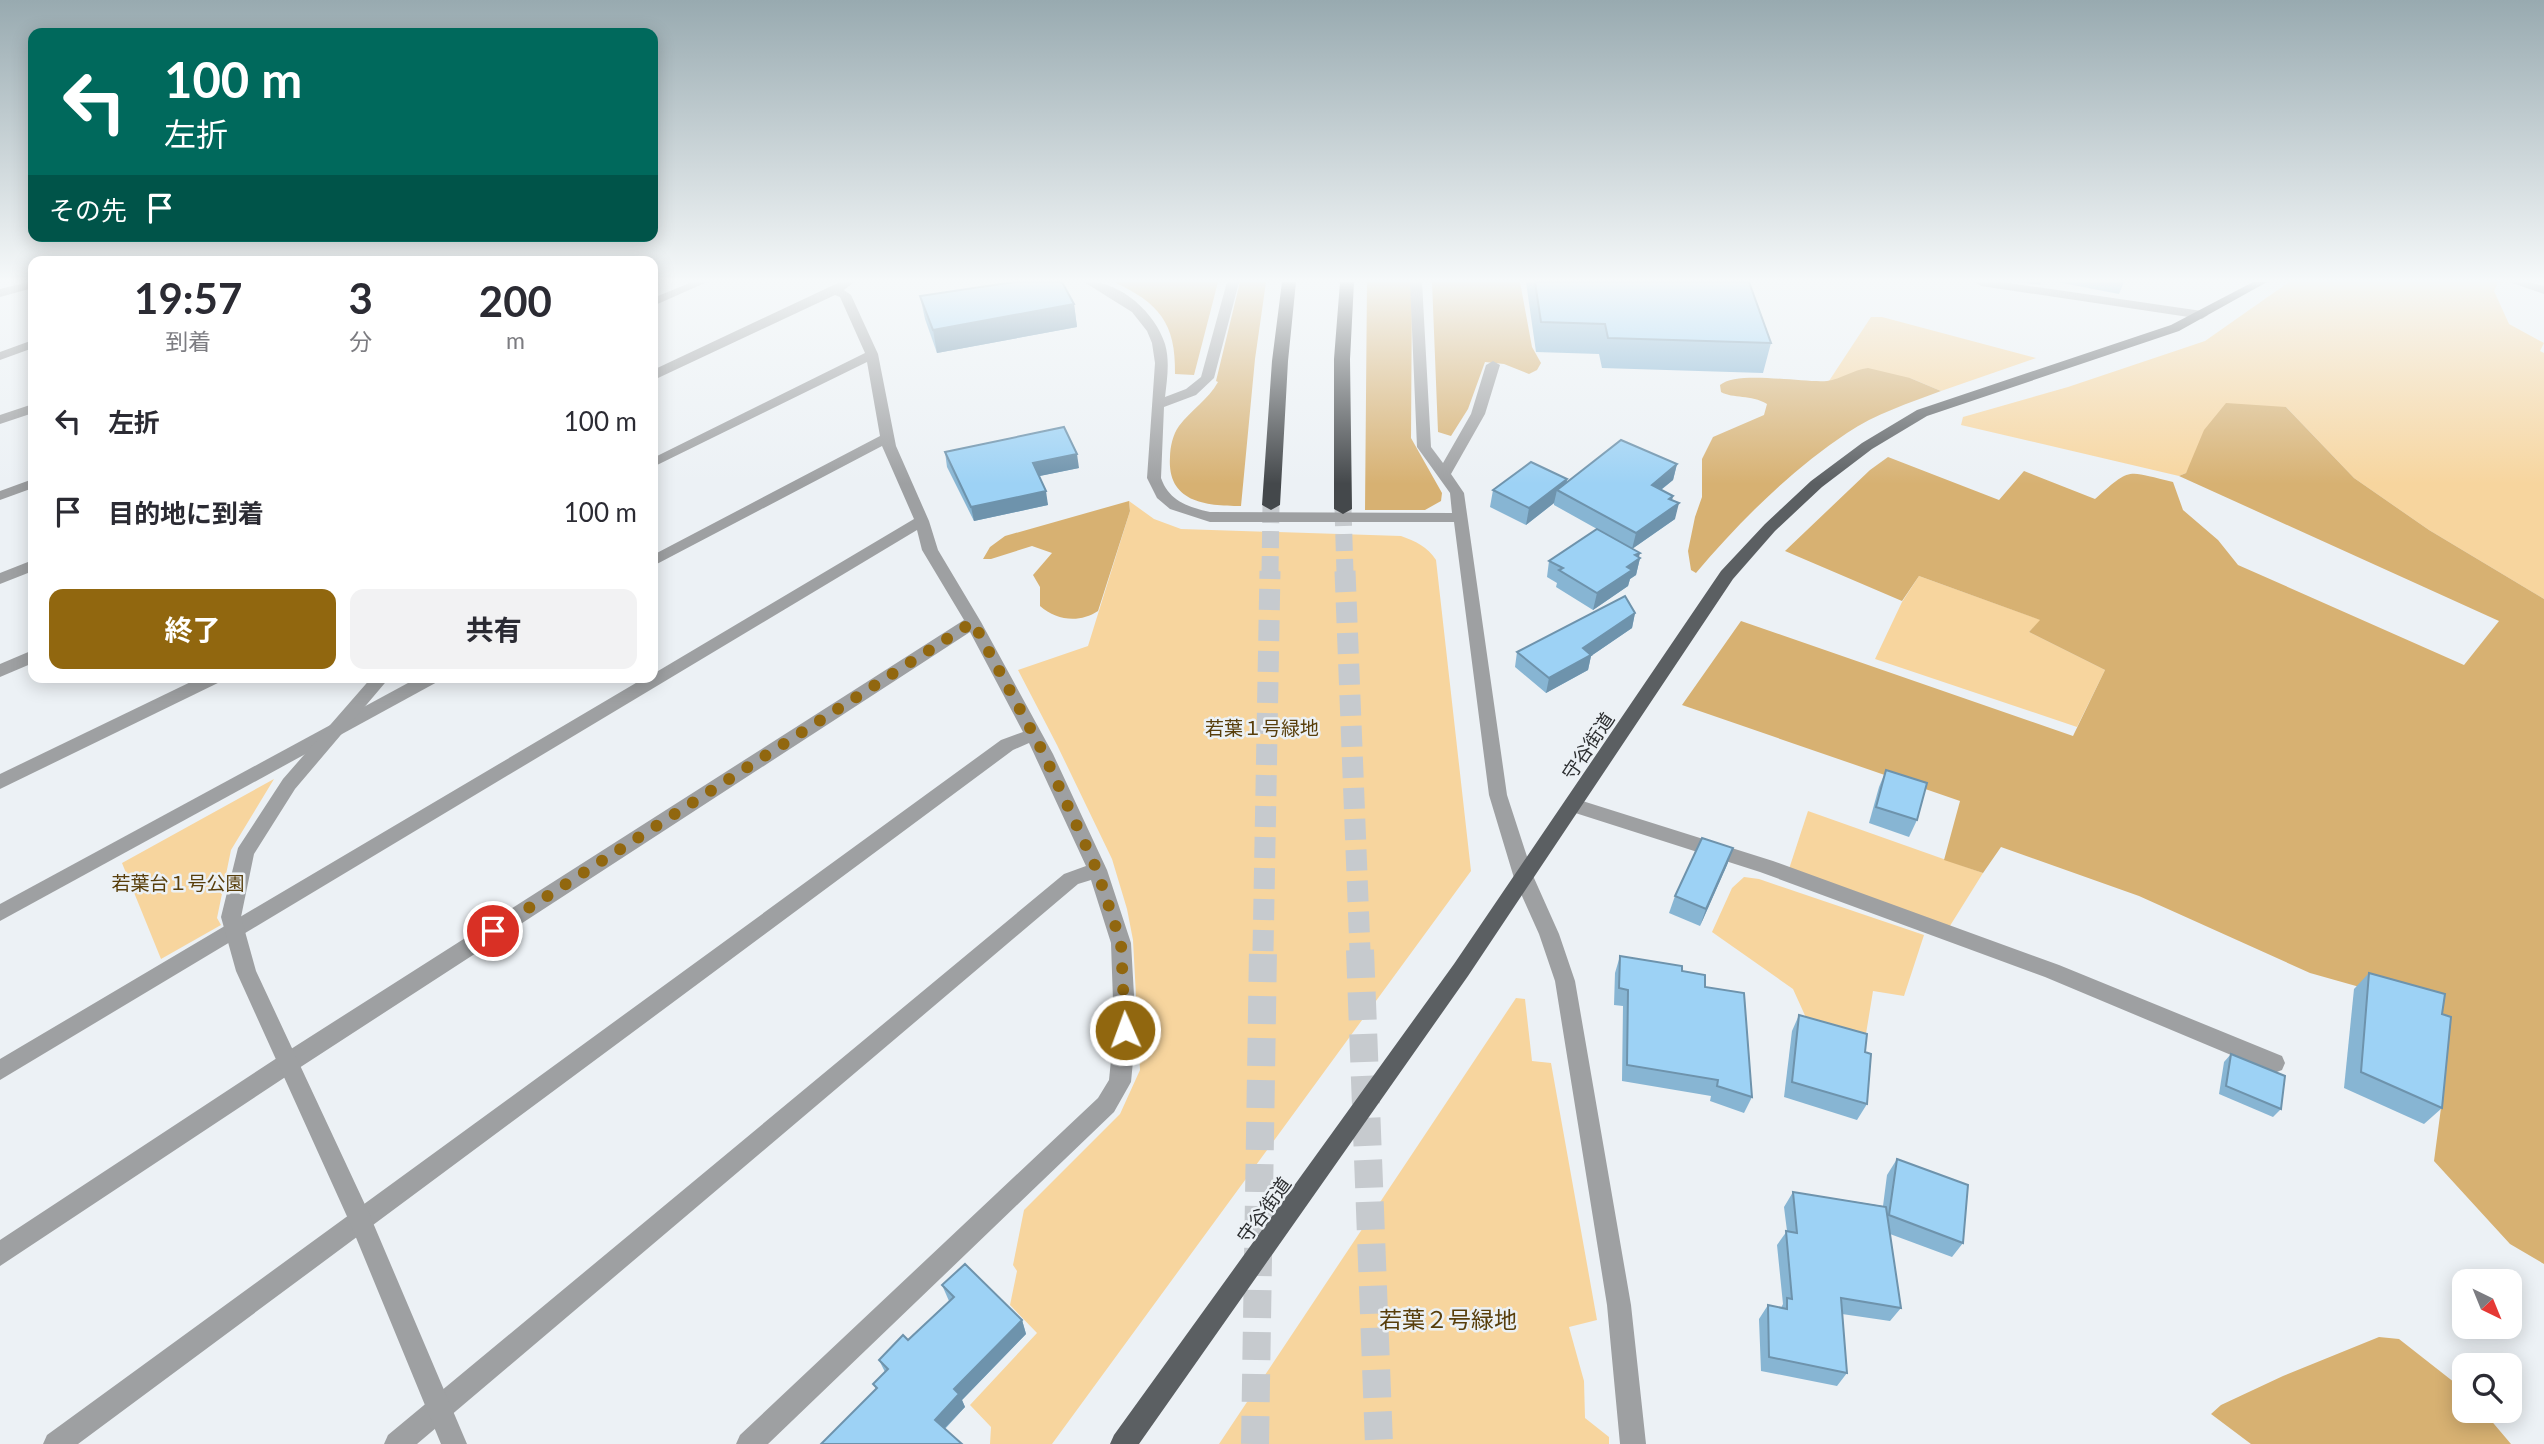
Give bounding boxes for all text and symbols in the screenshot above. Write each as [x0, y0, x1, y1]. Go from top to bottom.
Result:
text: 100 m [164, 50, 302, 108]
icon: left [49, 56, 140, 147]
text: 左折 [164, 114, 228, 153]
icon: arrive [141, 189, 179, 227]
text: その先 [49, 194, 127, 226]
text: 19:57 [134, 273, 242, 323]
text: 3 [348, 273, 373, 323]
text: 200 [479, 276, 552, 326]
text: m [506, 326, 525, 354]
text: 到着 [165, 327, 211, 355]
text: 分 [349, 327, 372, 355]
icon: left [49, 402, 87, 440]
text: 100 m [564, 405, 637, 437]
text: 左折 [108, 406, 160, 438]
icon: arrive [49, 493, 87, 531]
text: 100 m [564, 496, 637, 528]
text: 目的地に到着 [108, 497, 264, 529]
button: 終了 [49, 589, 336, 669]
button: 共有 [350, 589, 637, 669]
street label: 守谷街道 [1557, 708, 1618, 784]
park label: 若葉１号緑地 [1205, 716, 1319, 739]
park label: 若葉台１号公園 [111, 871, 245, 894]
pin [463, 901, 523, 961]
icon: arrive [474, 912, 512, 950]
position arrow [1088, 993, 1162, 1067]
street label: 守谷街道 [1232, 1172, 1295, 1247]
north arrow [2452, 1269, 2522, 1339]
map controls [2452, 1269, 2522, 1423]
park label: 若葉２号緑地 [1379, 1305, 1517, 1333]
button: search [2452, 1353, 2522, 1423]

